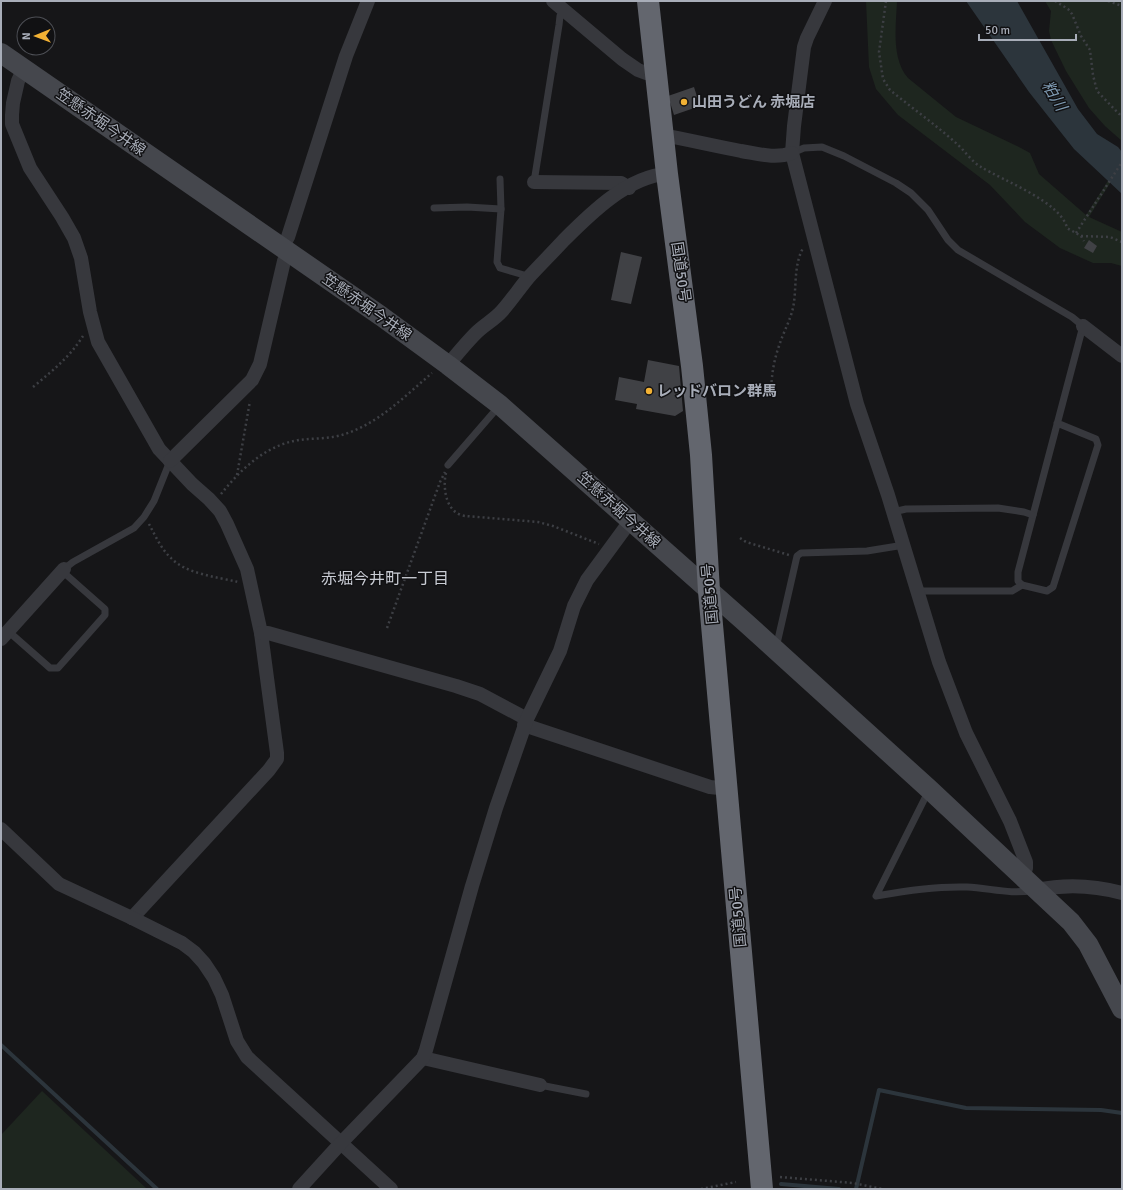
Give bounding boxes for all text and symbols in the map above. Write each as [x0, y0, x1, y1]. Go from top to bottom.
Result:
north arrow [16, 16, 56, 56]
scale bar [979, 16, 1076, 42]
text: 50 m [985, 23, 1010, 38]
text: N [20, 32, 33, 40]
water label: 粕川 [1037, 77, 1072, 117]
street label: 笠懸赤堀今井線 [53, 85, 149, 159]
place label: 山田うどん 赤堀店 [692, 93, 815, 111]
marker: 山田うどん 赤堀店 [679, 97, 689, 107]
street label: 国道50号 [668, 240, 694, 304]
street label: 笠懸赤堀今井線 [319, 270, 415, 344]
place label: レッドバロン群馬 [657, 382, 777, 400]
marker: レッドバロン群馬 [644, 386, 654, 396]
street label: 笠懸赤堀今井線 [574, 468, 664, 552]
street label: 国道50号 [698, 563, 722, 625]
district label: 赤堀今井町一丁目 [321, 569, 449, 589]
street label: 国道50号 [726, 886, 750, 948]

